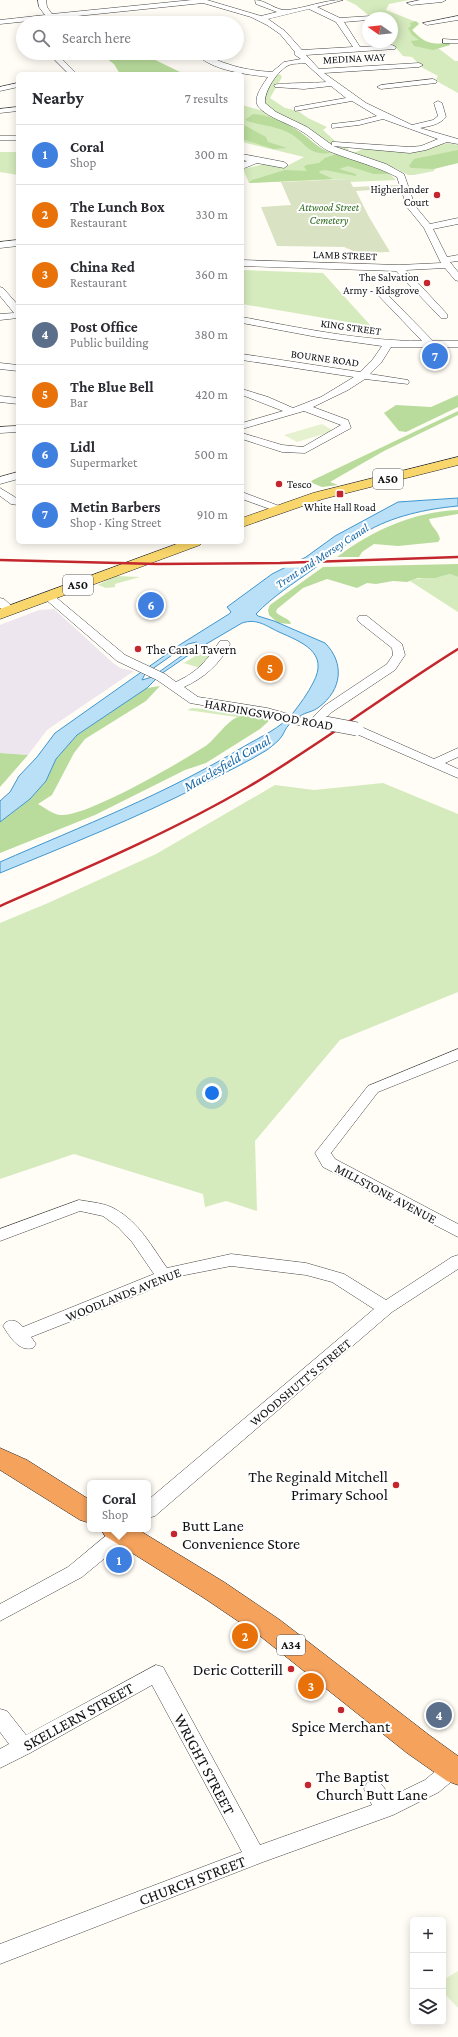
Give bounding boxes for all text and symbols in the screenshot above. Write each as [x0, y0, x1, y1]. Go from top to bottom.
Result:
north arrow [362, 12, 398, 48]
search box [16, 16, 244, 60]
icon: search [30, 27, 52, 49]
text: Search here [62, 30, 131, 46]
street label: MEDINA WAY [322, 50, 386, 66]
text: Nearby [32, 89, 84, 108]
text: 7 results [185, 91, 228, 106]
text: Coral [70, 139, 104, 155]
text: 1 [43, 147, 47, 162]
text: 300 m [194, 147, 228, 162]
text: Shop [70, 155, 96, 170]
place label: Higherlander Court [371, 183, 429, 208]
marker: Higherlander Court [432, 190, 442, 200]
text: The Lunch Box [70, 199, 165, 215]
park label: Attwood Street Cemetery [298, 201, 360, 227]
text: 2 [42, 207, 48, 222]
text: 330 m [195, 207, 228, 222]
text: Restaurant [70, 215, 127, 230]
street label: LAMB STREET [313, 248, 377, 262]
text: China Red [70, 259, 135, 275]
text: 3 [42, 267, 48, 282]
text: 360 m [195, 267, 228, 282]
place label: The Salvation Army - Kidsgrove [343, 271, 419, 297]
text: Restaurant [70, 275, 127, 290]
marker: The Salvation Army - Kidsgrove [422, 278, 432, 288]
street label: KING STREET [320, 317, 382, 337]
text: Post Office [70, 319, 138, 335]
text: 4 [41, 327, 49, 342]
text: 380 m [195, 327, 228, 342]
text: Public building [70, 335, 149, 350]
pin: 7 [422, 341, 448, 371]
street label: BOURNE ROAD [290, 347, 360, 369]
text: The Blue Bell [70, 379, 154, 395]
text: 5 [42, 387, 48, 402]
text: 420 m [195, 387, 228, 402]
text: Bar [70, 395, 88, 410]
text: Lidl [70, 439, 95, 455]
text: 6 [41, 447, 49, 462]
text: 500 m [194, 447, 228, 462]
text: Supermarket [70, 455, 137, 470]
road number: A50 [373, 469, 403, 489]
place label: Tesco [287, 478, 312, 490]
marker: Tesco [274, 479, 284, 489]
marker: White Hall Road [335, 489, 345, 499]
text: Metin Barbers [70, 499, 160, 515]
place label: White Hall Road [304, 501, 376, 513]
text: 7 [42, 507, 48, 522]
text: 910 m [197, 507, 228, 522]
text: Shop · King Street [70, 515, 161, 530]
water label: Trent and Mersey Canal [273, 520, 372, 591]
road number: A50 [63, 575, 93, 595]
pin: 6 [138, 590, 164, 620]
place label: The Canal Tavern [146, 642, 236, 657]
marker: The Canal Tavern [133, 644, 143, 654]
pin: 5 [257, 653, 283, 683]
street label: HARDINGSWOOD ROAD [203, 696, 334, 733]
water label: Macclesfield Canal [180, 731, 274, 795]
your location [202, 1083, 222, 1103]
street label: MILLSTONE AVENUE [332, 1160, 439, 1227]
street label: WOODLANDS AVENUE [63, 1264, 183, 1324]
street label: WOODSHUTT'S STREET [247, 1336, 354, 1429]
place label: The Reginald Mitchell Primary School [248, 1468, 388, 1504]
popup [87, 1480, 151, 1532]
marker: The Reginald Mitchell Primary School [391, 1480, 401, 1490]
text: Coral [102, 1491, 136, 1507]
text: Shop [102, 1507, 128, 1522]
place label: Butt Lane Convenience Store [182, 1517, 300, 1552]
marker: Butt Lane Convenience Store [169, 1529, 179, 1539]
pin: 1 [106, 1545, 132, 1575]
pin: 2 [232, 1621, 258, 1651]
road number: A34 [277, 1635, 305, 1655]
place label: Deric Cotterill [193, 1661, 283, 1678]
marker: Deric Cotterill [286, 1664, 296, 1674]
pin: 3 [298, 1671, 324, 1701]
street label: SKELLERN STREET [20, 1679, 137, 1754]
pin: 4 [426, 1700, 452, 1730]
marker: Spice Merchant [336, 1705, 346, 1715]
street label: WRIGHT STREET [171, 1711, 238, 1818]
place label: Spice Merchant [292, 1718, 391, 1736]
place label: The Baptist Church Butt Lane [316, 1768, 428, 1803]
marker: The Baptist Church Butt Lane [303, 1780, 313, 1790]
street label: CHURCH STREET [136, 1852, 248, 1909]
map controls [410, 1917, 446, 2025]
button: + [410, 1917, 446, 1953]
button: − [410, 1953, 446, 1989]
button: layers [410, 1989, 446, 2025]

